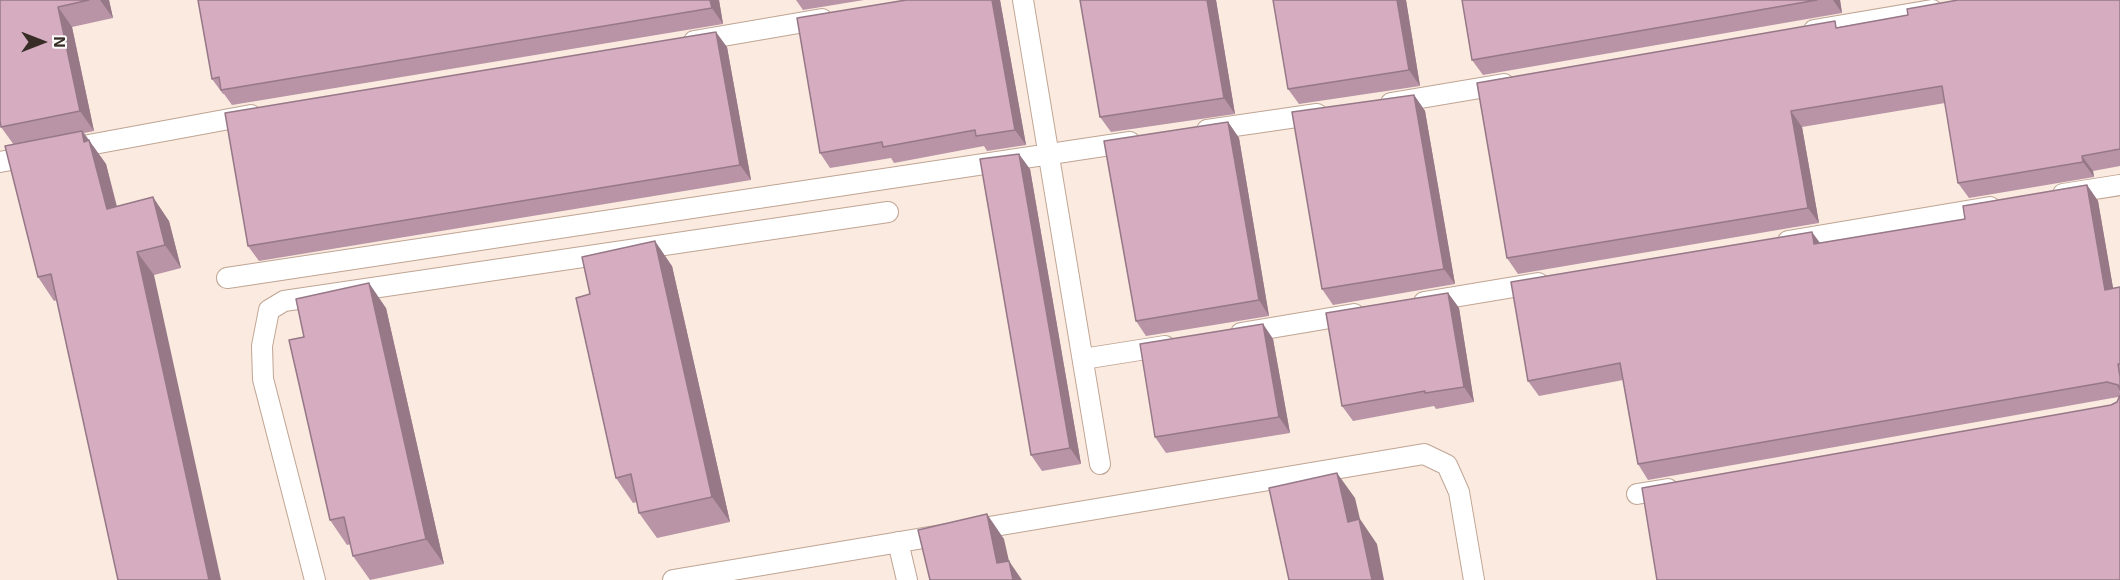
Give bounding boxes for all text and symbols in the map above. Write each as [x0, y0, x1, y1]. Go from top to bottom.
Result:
north arrow [12, 12, 72, 72]
text: N [51, 36, 70, 48]

